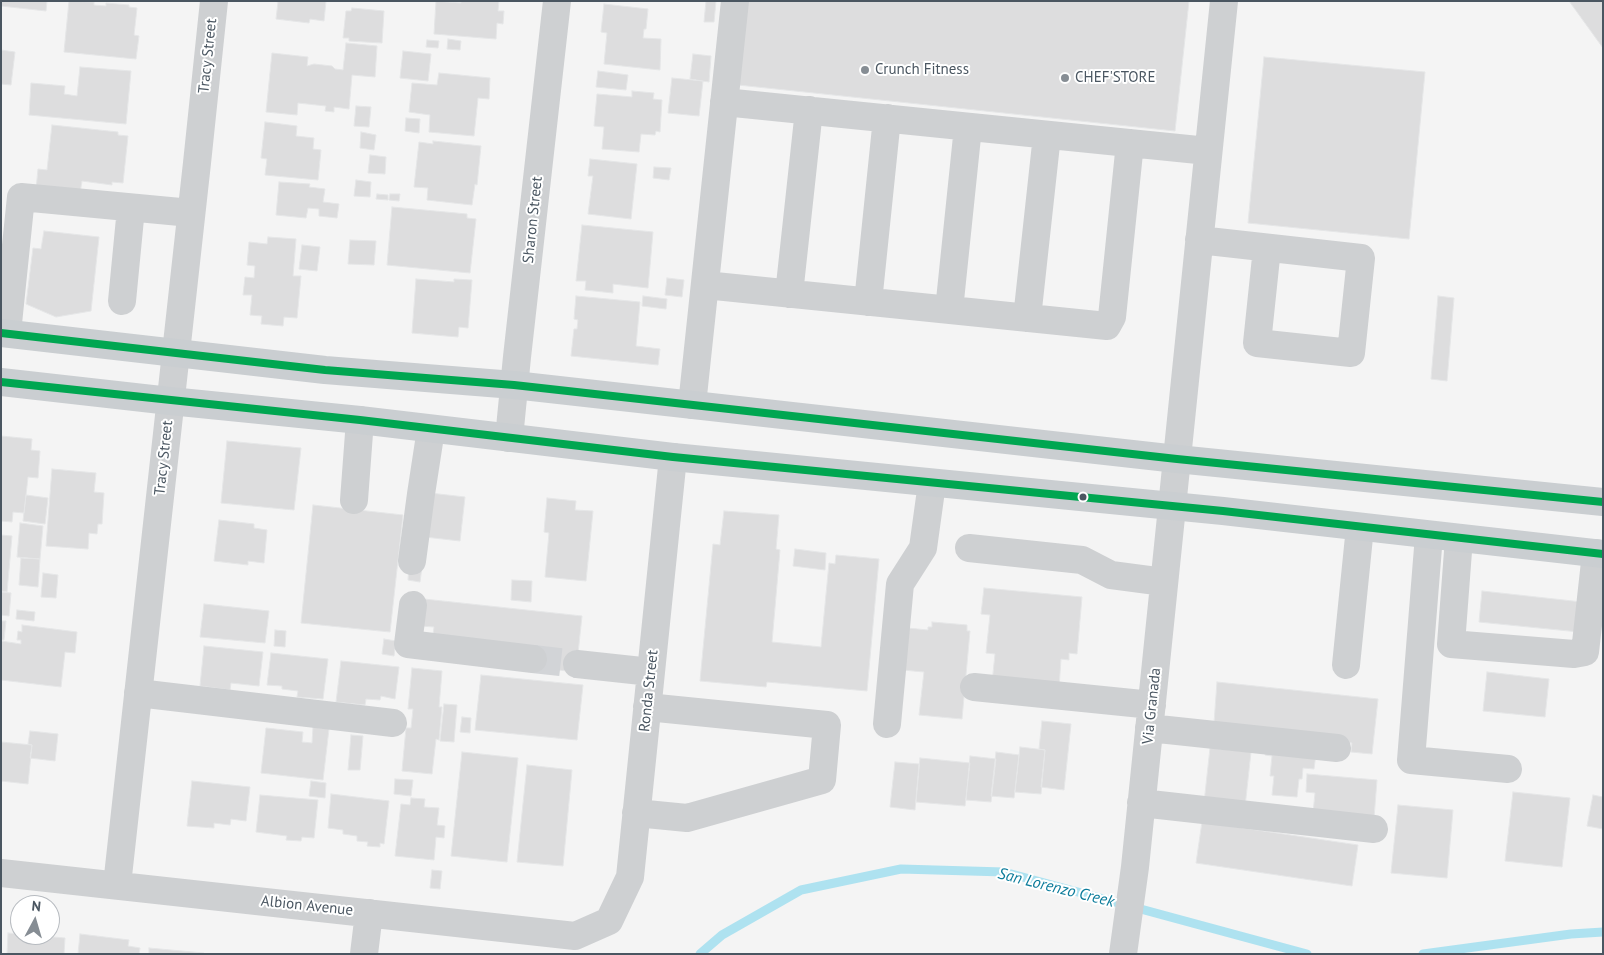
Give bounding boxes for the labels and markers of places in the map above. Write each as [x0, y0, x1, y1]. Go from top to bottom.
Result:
place label: Crunch Fitness [875, 61, 969, 79]
marker: Crunch Fitness [859, 64, 871, 76]
place label: CHEF'STORE [1075, 69, 1156, 87]
marker: CHEF'STORE [1059, 72, 1071, 84]
unlabelled marker [1078, 492, 1088, 502]

